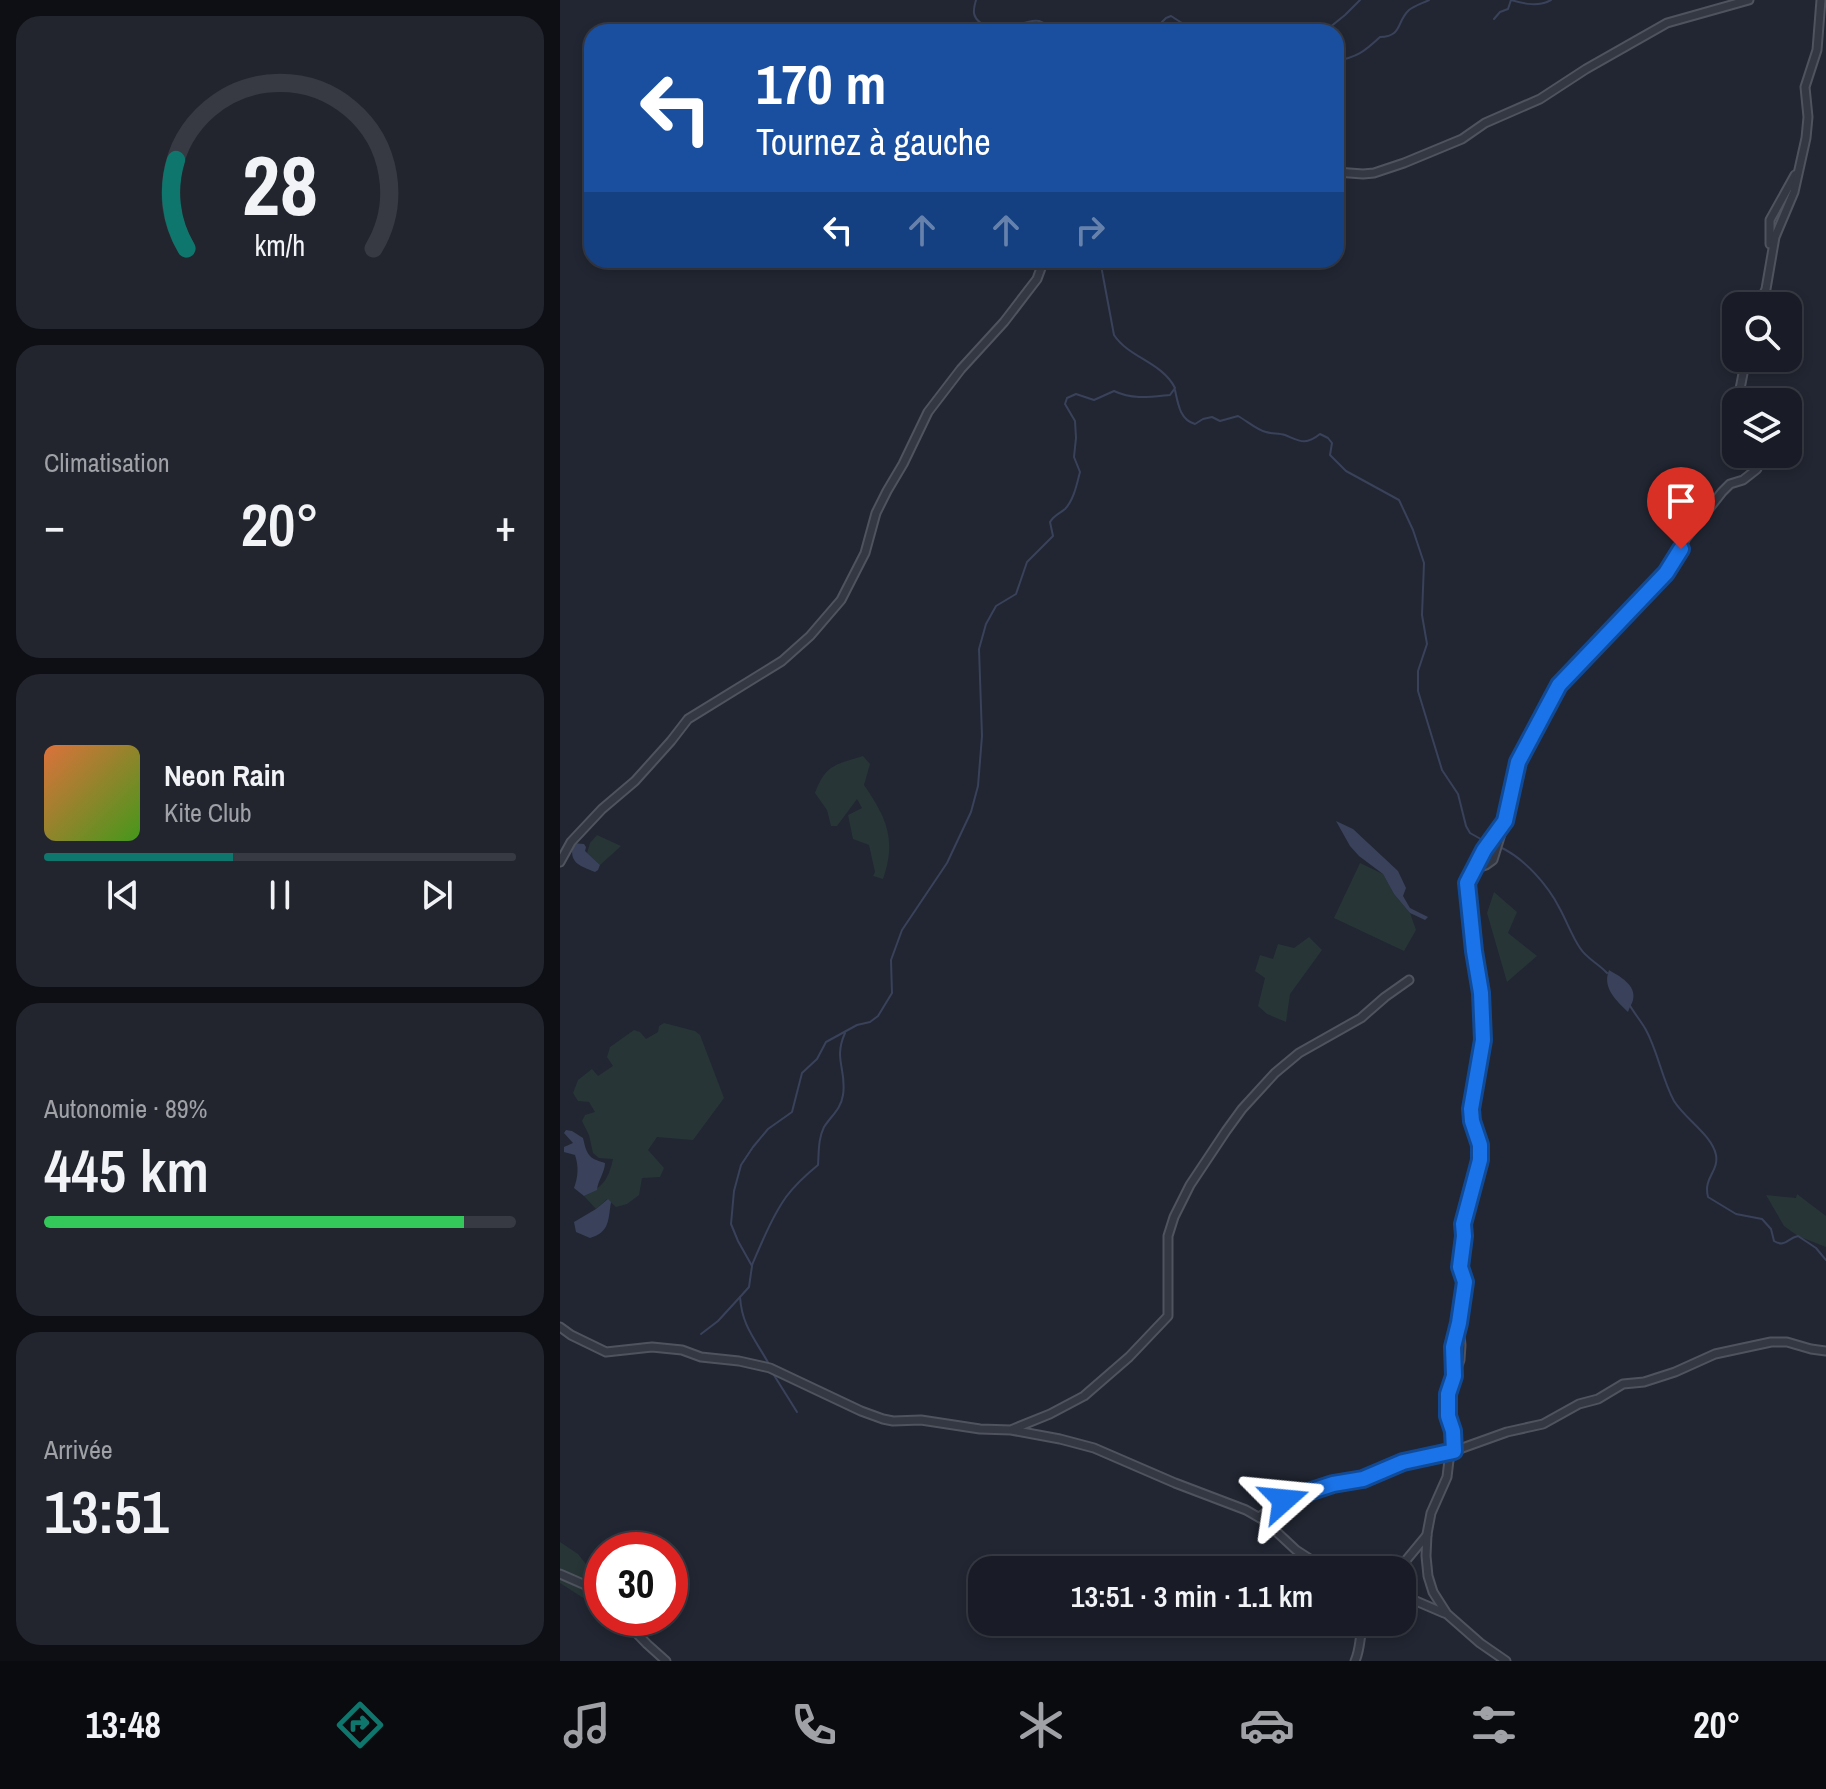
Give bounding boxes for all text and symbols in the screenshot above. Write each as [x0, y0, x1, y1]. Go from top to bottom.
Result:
text: 170 m [756, 46, 886, 121]
icon: left [624, 56, 728, 160]
text: Tournez à gauche [756, 118, 991, 166]
text: 28 [242, 128, 318, 240]
icon: left [816, 208, 860, 252]
icon: ahead [900, 208, 944, 252]
icon: ahead [984, 208, 1028, 252]
icon: right [1068, 208, 1112, 252]
text: km/h [255, 226, 305, 265]
map controls [1722, 292, 1802, 468]
button: search [1722, 292, 1802, 372]
button: layers [1722, 388, 1802, 468]
text: Climatisation [44, 445, 170, 480]
pin [1647, 467, 1715, 549]
icon: arrive [1659, 479, 1703, 523]
text: 20° [241, 484, 319, 565]
text: − [44, 495, 65, 555]
text: + [495, 495, 516, 555]
text: Neon Rain [164, 755, 286, 795]
text: Kite Club [164, 795, 252, 830]
icon: previous [101, 873, 145, 917]
icon: pause [258, 873, 302, 917]
icon: next [415, 873, 459, 917]
text: Autonomie · 89% [44, 1091, 208, 1126]
text: 445 km [44, 1130, 209, 1211]
text: Arrivée [44, 1432, 113, 1467]
position arrow [1242, 1458, 1326, 1542]
text: 13:51 [44, 1471, 169, 1552]
speed limit sign: 30 [584, 1532, 688, 1636]
text: 13:51 · 3 min · 1.1 km [1071, 1576, 1313, 1616]
icon: directions [332, 1697, 388, 1753]
icon: music [559, 1697, 615, 1753]
icon: phone [786, 1697, 842, 1753]
icon: climate [1013, 1697, 1069, 1753]
icon: car [1239, 1697, 1295, 1753]
icon: filters [1466, 1697, 1522, 1753]
text: 13:48 [85, 1701, 161, 1749]
text: 20° [1693, 1701, 1741, 1749]

